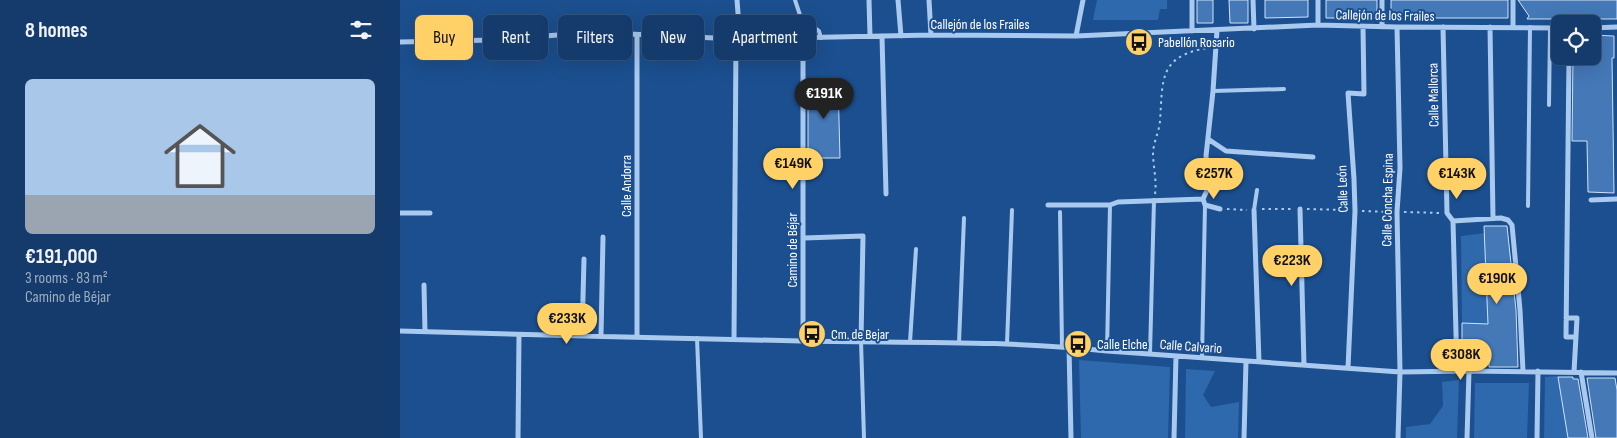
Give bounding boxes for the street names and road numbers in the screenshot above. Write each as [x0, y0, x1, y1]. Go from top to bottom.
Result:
street label: Callejón de los Frailes [1335, 6, 1435, 25]
street label: Callejón de los Frailes [930, 16, 1030, 33]
street label: Calle Mallorca [1424, 63, 1443, 127]
street label: Calle Concha Espina [1378, 153, 1397, 247]
street label: Calle Andorra [618, 155, 635, 217]
street label: Calle León [1333, 165, 1352, 213]
street label: Camino de Béjar [784, 212, 801, 288]
street label: Calle Calvario [1159, 336, 1223, 357]

